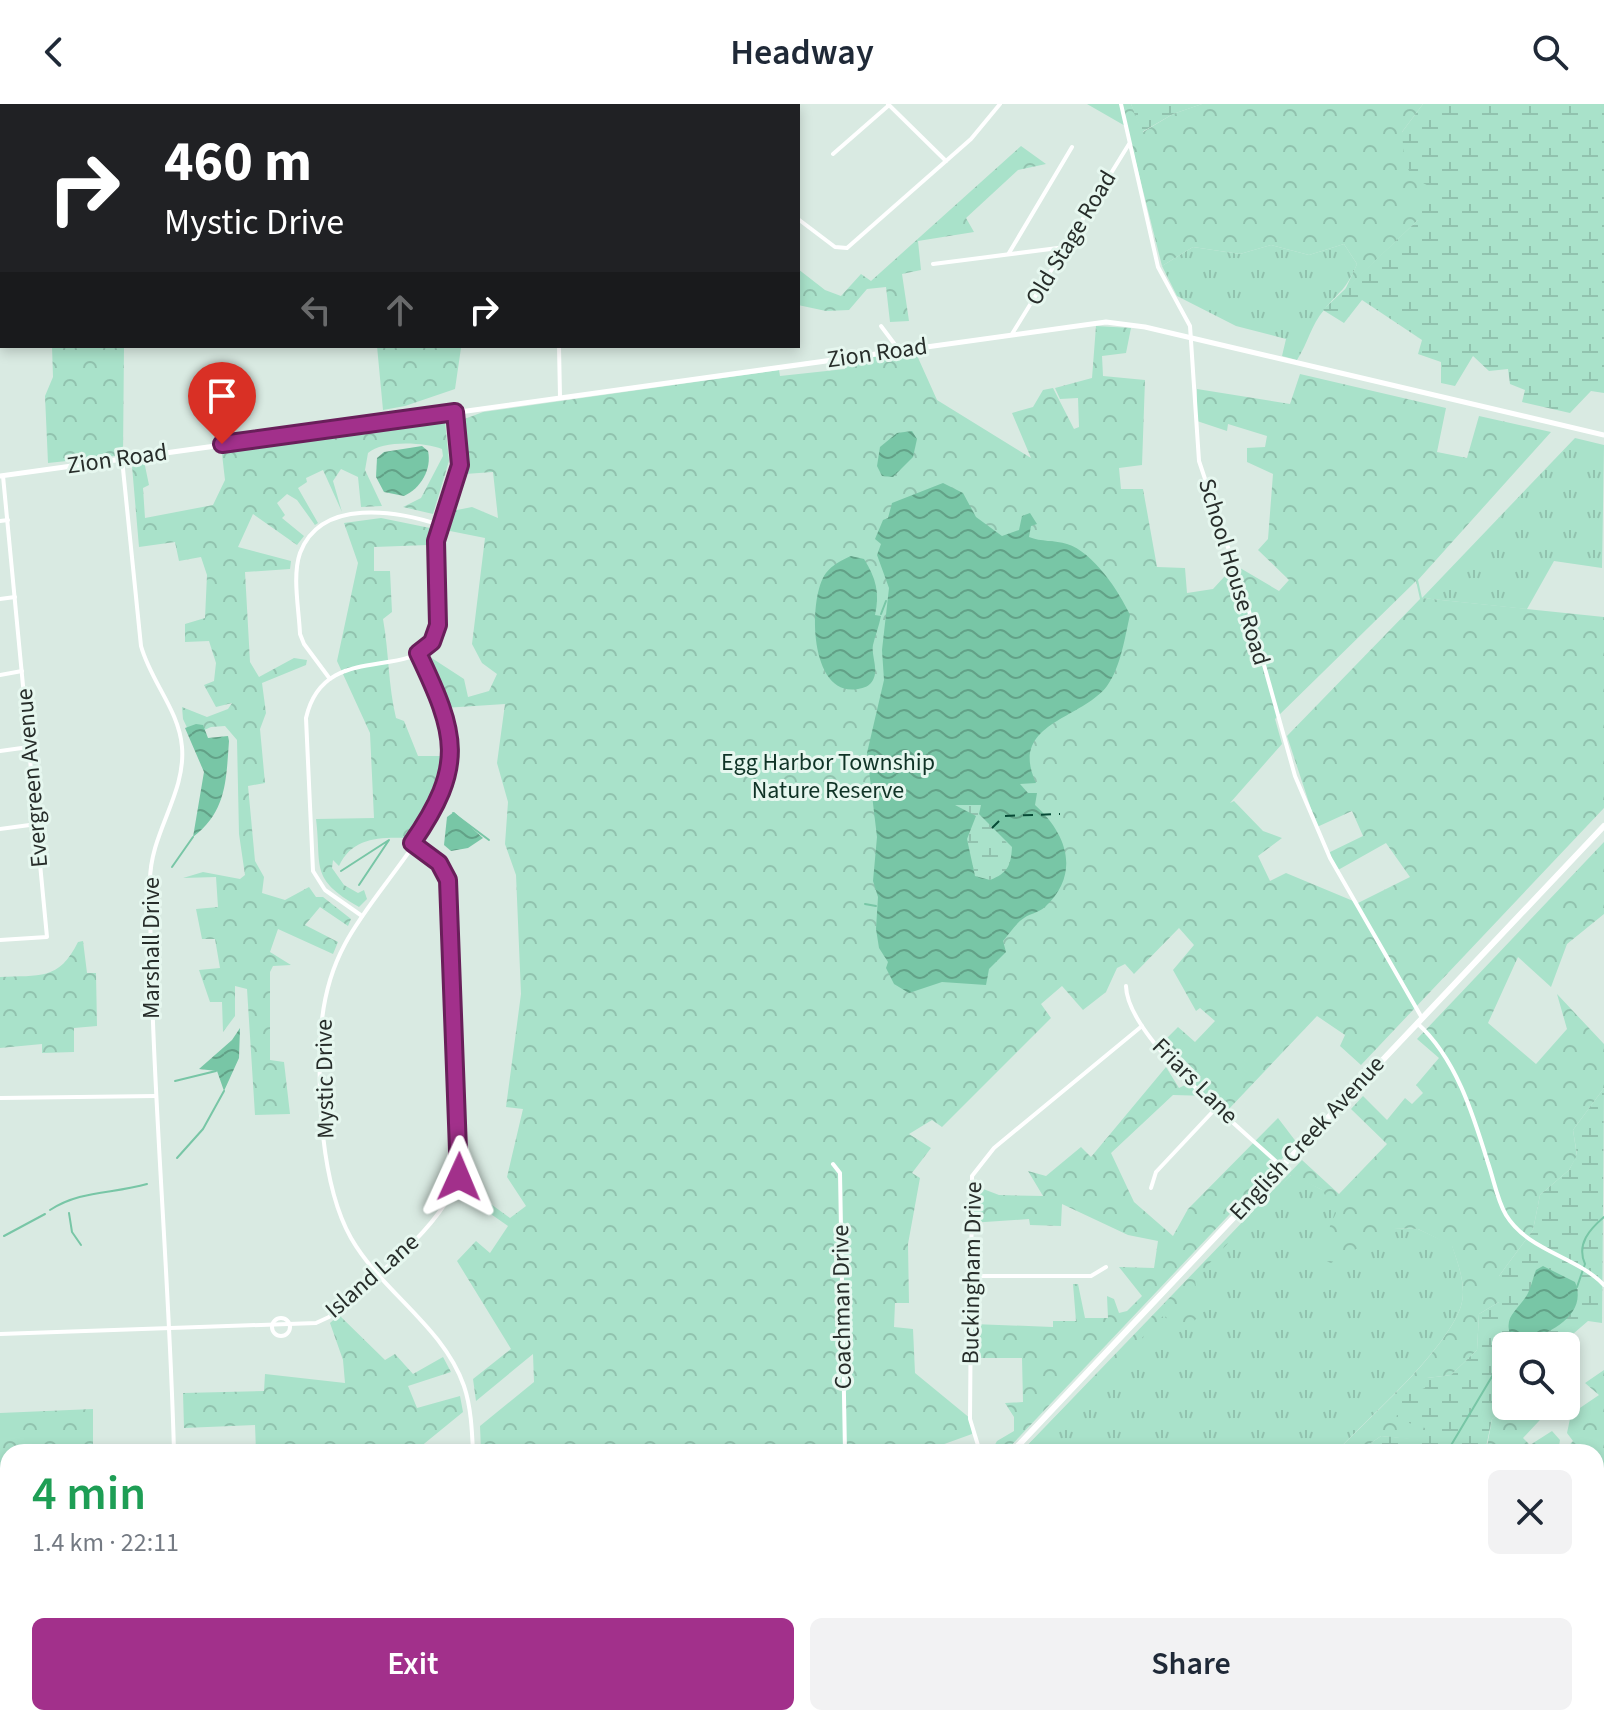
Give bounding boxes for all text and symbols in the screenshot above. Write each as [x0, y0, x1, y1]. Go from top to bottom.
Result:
text: Headway [730, 27, 874, 78]
icon: back [32, 30, 76, 74]
icon: search [1528, 30, 1572, 74]
text: 460 m [164, 123, 312, 202]
icon: right [32, 136, 136, 240]
street label: Old Stage Road [1017, 164, 1125, 312]
text: Mystic Drive [164, 197, 344, 248]
icon: left [294, 288, 338, 332]
icon: ahead [378, 288, 422, 332]
icon: right [462, 288, 506, 332]
street label: Zion Road [824, 329, 930, 377]
pin [188, 362, 256, 444]
icon: arrive [200, 374, 244, 418]
street label: Zion Road [64, 435, 170, 483]
street label: School House Road [1189, 474, 1279, 670]
street label: Evergreen Avenue [7, 687, 57, 869]
park label: Egg Harbor Township Nature Reserve [721, 745, 935, 808]
street label: Marshall Drive [134, 877, 169, 1019]
street label: Mystic Drive [306, 1019, 344, 1139]
street label: Friars Lane [1144, 1030, 1246, 1132]
street label: English Creek Avenue [1221, 1048, 1393, 1228]
position arrow [417, 1135, 501, 1219]
street label: Buckingham Drive [953, 1181, 991, 1365]
street label: Coachman Drive [823, 1224, 861, 1390]
street label: Island Lane [317, 1225, 427, 1327]
map controls [1492, 1332, 1580, 1420]
button: search [1492, 1332, 1580, 1420]
text: 4 min [32, 1460, 146, 1528]
button: close [1488, 1470, 1572, 1554]
text: 1.4 km · 22:11 [32, 1524, 179, 1561]
button: Exit [32, 1618, 794, 1710]
button: Share [810, 1618, 1572, 1710]

